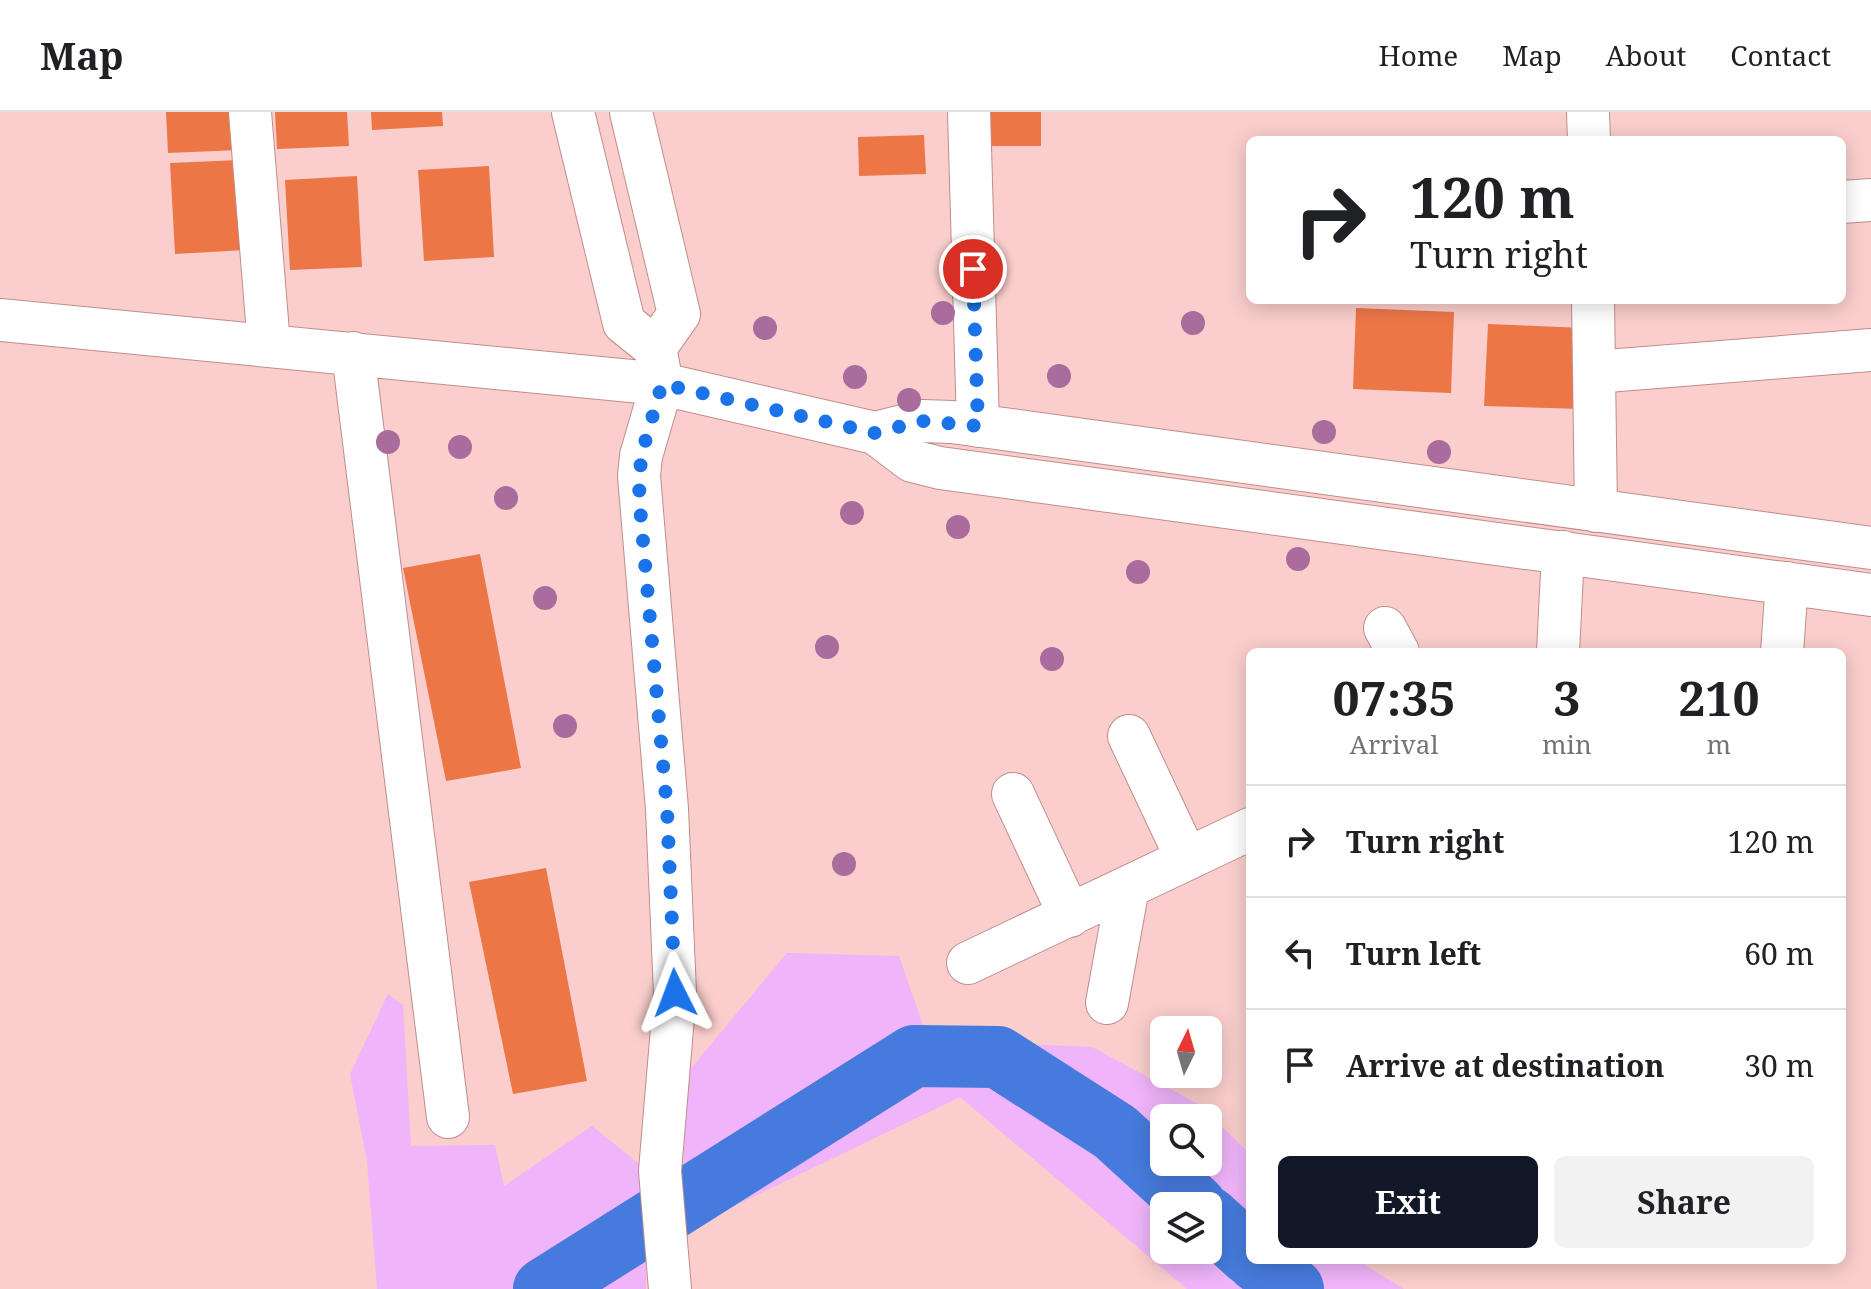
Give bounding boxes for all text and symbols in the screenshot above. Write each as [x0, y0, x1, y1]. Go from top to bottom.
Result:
text: Map [40, 29, 124, 81]
text: Home [1379, 36, 1458, 74]
text: Map [1502, 36, 1562, 74]
text: About [1606, 36, 1686, 74]
text: Contact [1730, 36, 1831, 74]
text: 120 m [1410, 158, 1575, 234]
icon: right [1278, 168, 1382, 272]
text: Turn right [1410, 230, 1588, 279]
pin [939, 235, 1007, 303]
icon: arrive [951, 247, 995, 291]
text: 07:35 [1332, 665, 1456, 730]
text: 3 [1553, 665, 1580, 730]
text: 210 [1678, 665, 1760, 730]
text: Arrival [1350, 726, 1438, 762]
text: min [1542, 726, 1592, 762]
text: m [1707, 726, 1731, 762]
icon: right [1278, 819, 1322, 863]
text: Turn right [1346, 821, 1504, 862]
text: 120 m [1728, 821, 1814, 862]
icon: left [1278, 931, 1322, 975]
text: Turn left [1346, 933, 1481, 974]
text: 60 m [1744, 933, 1814, 974]
position arrow [633, 951, 717, 1035]
north arrow [1150, 1016, 1222, 1088]
map controls [1150, 1016, 1222, 1264]
icon: arrive [1278, 1043, 1322, 1087]
text: Arrive at destination [1346, 1045, 1665, 1086]
text: 30 m [1744, 1045, 1814, 1086]
button: search [1150, 1104, 1222, 1176]
button: Exit [1278, 1156, 1538, 1248]
button: Share [1554, 1156, 1814, 1248]
button: layers [1150, 1192, 1222, 1264]

